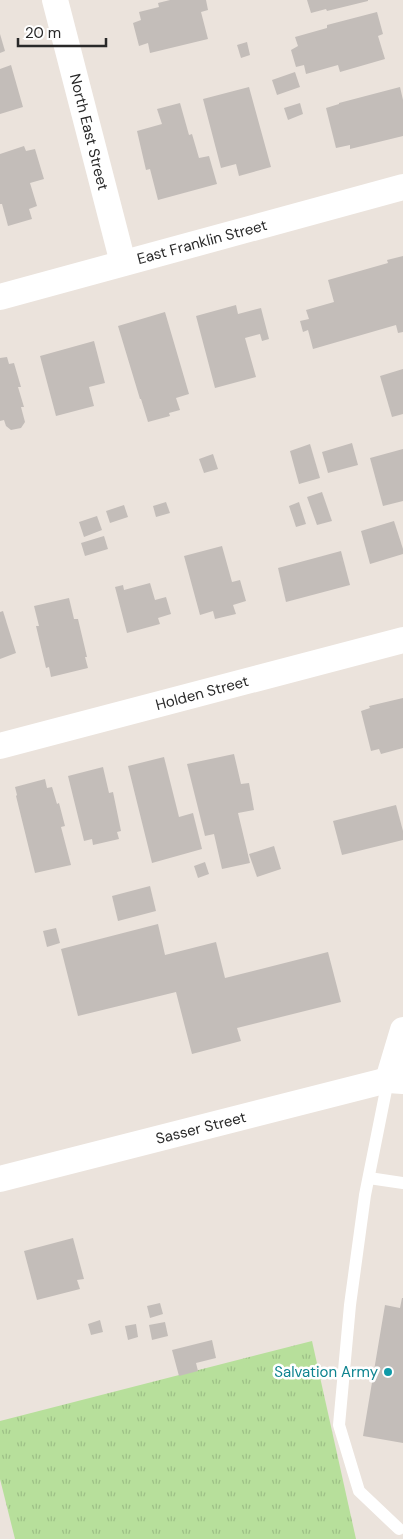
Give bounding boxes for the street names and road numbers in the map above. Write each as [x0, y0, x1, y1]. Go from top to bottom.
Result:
street label: North East Street [65, 72, 113, 193]
street label: East Franklin Street [135, 215, 269, 269]
street label: Holden Street [153, 671, 251, 715]
street label: Sasser Street [154, 1107, 248, 1149]

